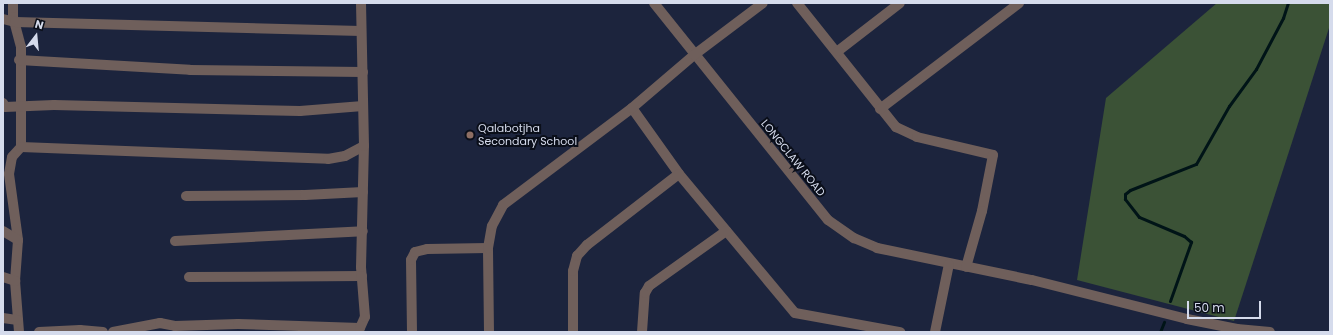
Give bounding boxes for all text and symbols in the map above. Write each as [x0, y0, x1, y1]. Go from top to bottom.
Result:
north arrow [16, 16, 56, 56]
text: N [33, 16, 45, 33]
street label: LONGCLAW ROAD [758, 117, 828, 199]
place label: Qalabotjha Secondary School [478, 122, 577, 148]
marker: Qalabotjha Secondary School [465, 130, 475, 140]
scale bar [1189, 293, 1263, 319]
text: 50 m [1194, 299, 1225, 316]

